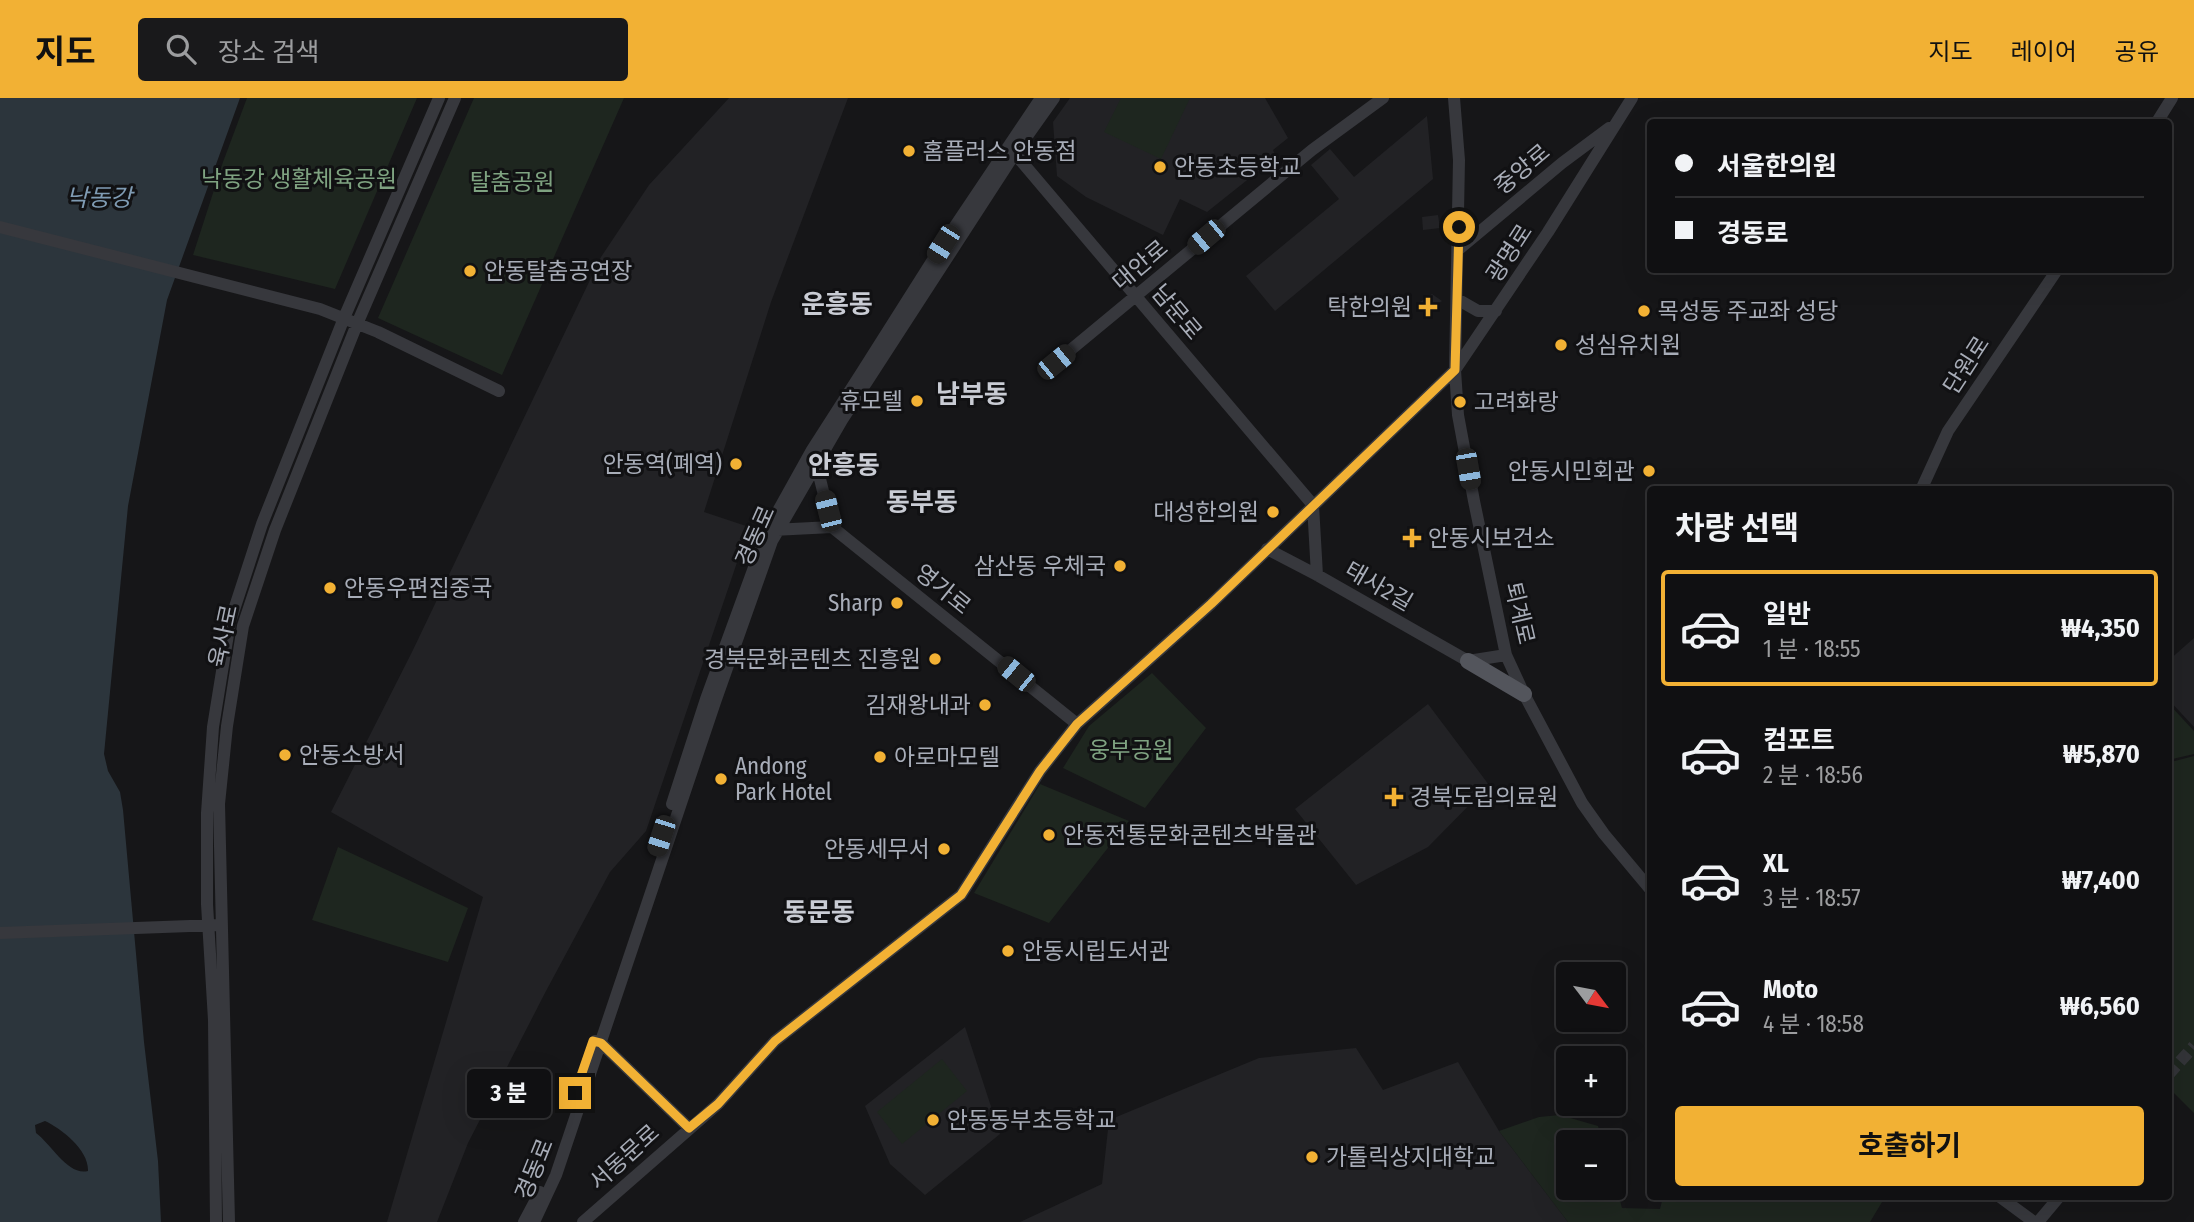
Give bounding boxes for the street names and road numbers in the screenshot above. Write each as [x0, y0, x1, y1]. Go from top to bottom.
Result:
street label: 중앙로 [1489, 138, 1555, 200]
street label: 광명로 [1480, 219, 1538, 287]
street label: 대안로 [1107, 234, 1173, 296]
street label: 남문로 [1146, 279, 1208, 345]
street label: 단원로 [1937, 331, 1995, 399]
street label: 경동로 [729, 501, 781, 571]
street label: 태사2길 [1340, 555, 1418, 617]
street label: 영가로 [910, 558, 976, 620]
street label: 퇴계로 [1499, 579, 1541, 647]
street label: 육사로 [203, 602, 243, 670]
street label: 서동문로 [583, 1118, 665, 1196]
street label: 경동로 [509, 1134, 559, 1204]

